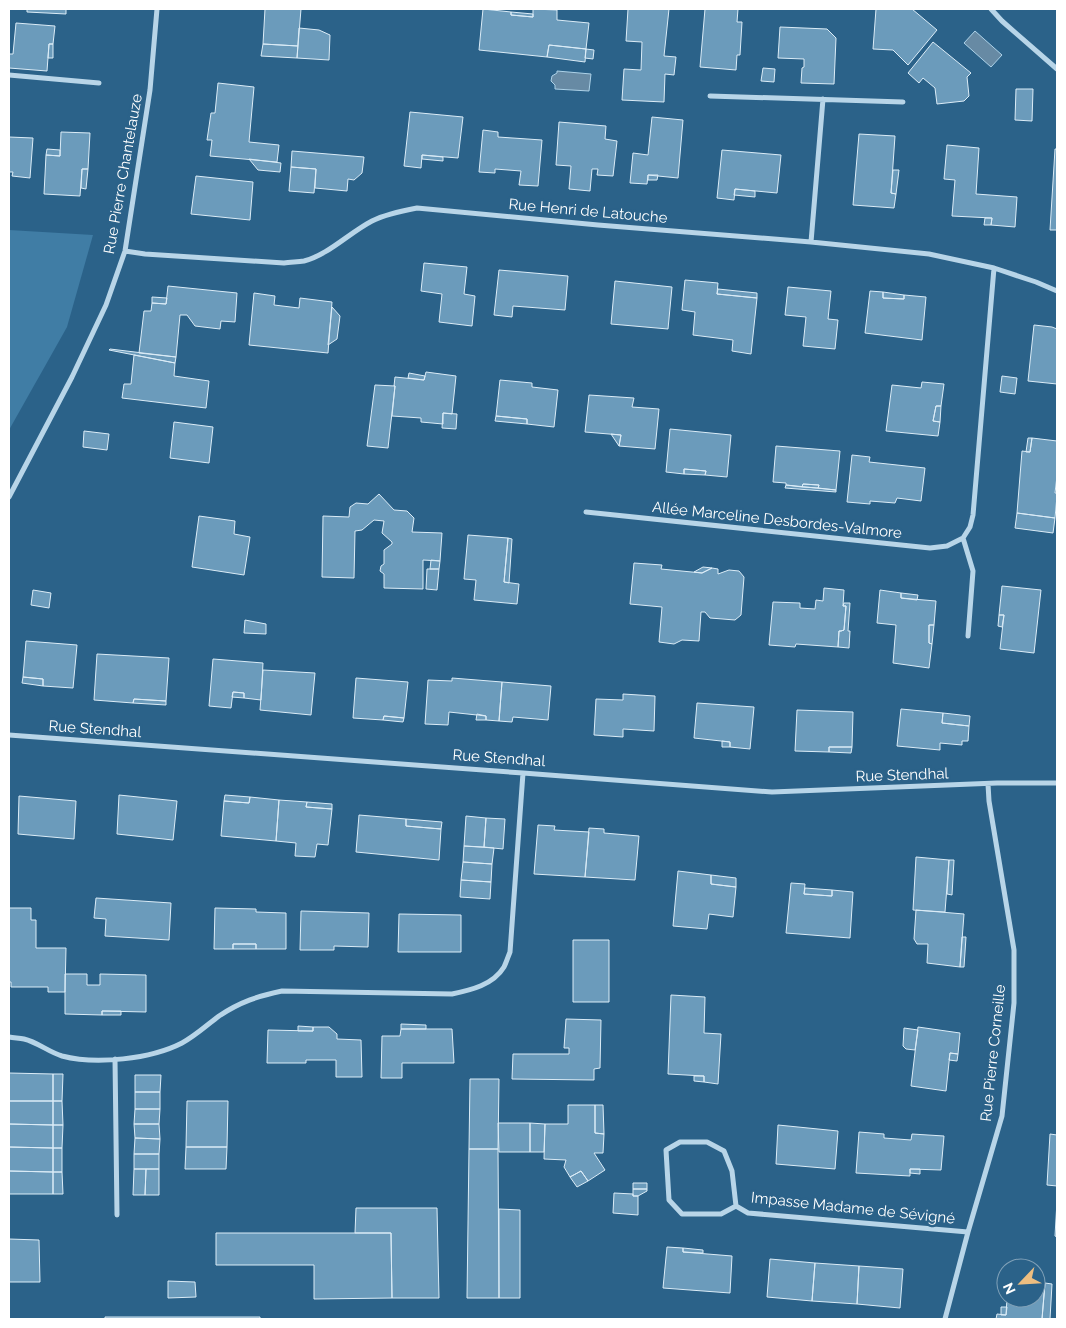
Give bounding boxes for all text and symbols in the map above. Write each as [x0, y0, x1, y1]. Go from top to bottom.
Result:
street label: Rue Pierre Chantelauze [100, 92, 146, 255]
street label: Rue Henri de Latouche [508, 195, 668, 227]
street label: Allée Marceline Desbordes-Valmore [651, 498, 903, 542]
street label: Rue Stendhal [48, 717, 143, 741]
street label: Rue Stendhal [452, 746, 547, 770]
street label: Rue Stendhal [855, 764, 950, 786]
street label: Rue Pierre Corneille [977, 983, 1009, 1122]
street label: Impasse Madame de Sévigné [750, 1188, 956, 1228]
north arrow [996, 1258, 1046, 1308]
text: N [1000, 1280, 1019, 1297]

